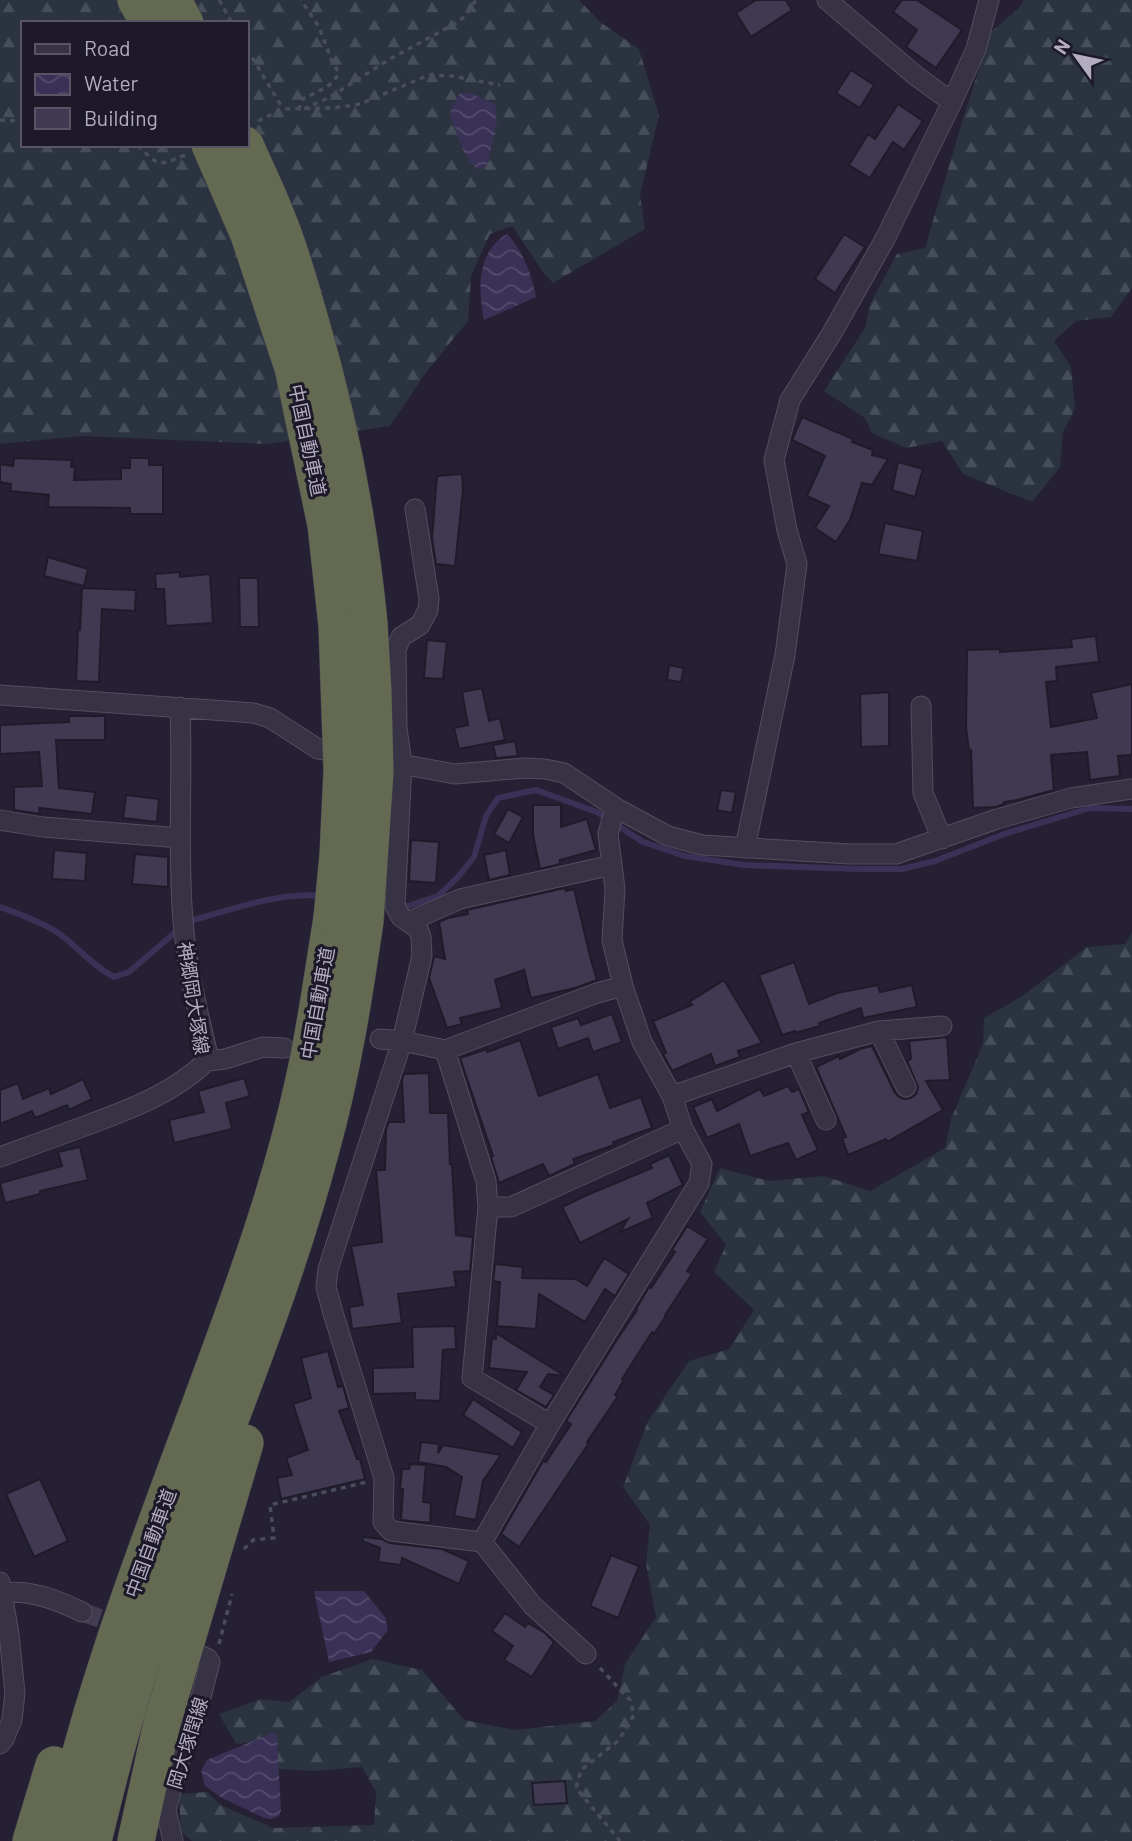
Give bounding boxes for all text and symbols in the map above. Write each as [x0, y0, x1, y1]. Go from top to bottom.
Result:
legend [21, 21, 248, 147]
north arrow [1041, 21, 1111, 91]
text: Road [84, 35, 130, 60]
text: N [1048, 35, 1074, 58]
text: Water [84, 70, 139, 95]
text: Building [84, 105, 158, 130]
street label: 中国自動車道 [285, 382, 331, 498]
street label: 神郷岡大塚線 [174, 940, 214, 1056]
street label: 中国自動車道 [296, 945, 338, 1061]
street label: 中国自動車道 [120, 1485, 180, 1601]
street label: 岡大塚閏線 [162, 1694, 212, 1792]

